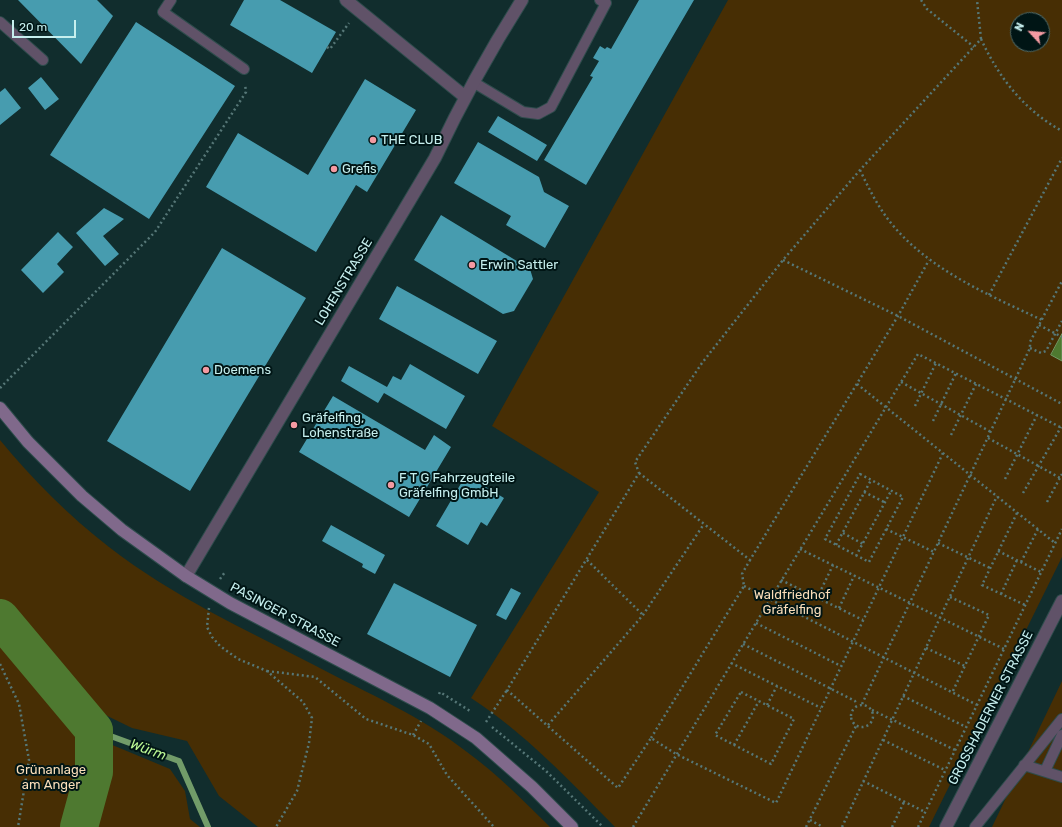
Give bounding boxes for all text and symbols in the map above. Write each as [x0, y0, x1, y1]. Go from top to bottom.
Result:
scale bar [14, 12, 78, 38]
north arrow [1010, 12, 1050, 52]
text: 20 m [19, 20, 47, 34]
text: N [1012, 21, 1027, 33]
place label: THE CLUB [381, 132, 442, 148]
marker: THE CLUB [368, 135, 378, 145]
place label: Grefis [342, 161, 377, 177]
marker: Grefis [329, 164, 339, 174]
street label: LOHENSTRASSE [312, 236, 376, 328]
place label: Erwin Sattler [480, 257, 558, 273]
marker: Erwin Sattler [467, 260, 477, 270]
place label: Doemens [214, 362, 271, 378]
marker: Doemens [201, 365, 211, 375]
place label: Gräfelfing, Lohenstraße [302, 410, 378, 441]
marker: Gräfelfing, Lohenstraße [289, 420, 299, 430]
place label: F T G Fahrzeugteile Gräfelfing GmbH [399, 470, 515, 501]
marker: F T G Fahrzeugteile Gräfelfing GmbH [386, 480, 396, 490]
street label: PASINGER STRASSE [227, 579, 343, 651]
park label: Waldfriedhof Gräfelfing [754, 587, 830, 618]
street label: GROSSHADERNER STRASSE [945, 628, 1037, 788]
water label: Würm [128, 736, 168, 764]
park label: Grünanlage am Anger [16, 762, 86, 793]

